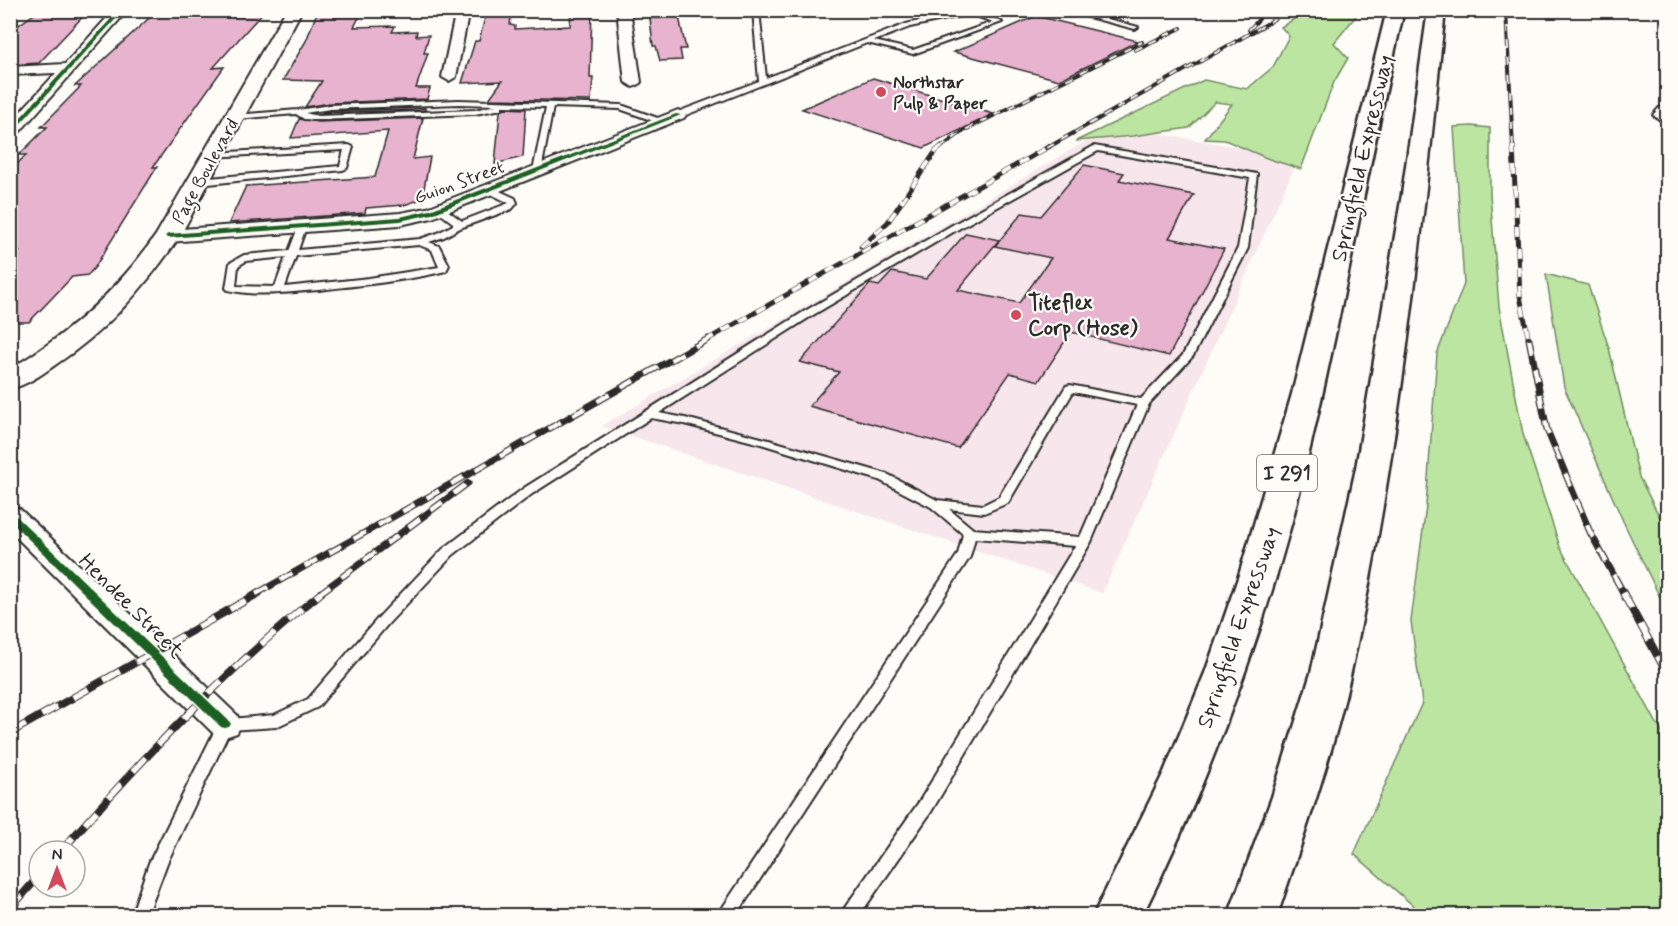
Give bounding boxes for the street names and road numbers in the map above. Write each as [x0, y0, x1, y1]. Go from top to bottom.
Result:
street label: Springfield Expressway [1326, 52, 1403, 265]
street label: Page Boulevard [167, 114, 247, 230]
street label: Guion Street [411, 155, 508, 210]
road number: I 291 [1257, 455, 1317, 491]
street label: Springfield Expressway [1191, 523, 1289, 733]
street label: Hendee Street [72, 548, 189, 665]

